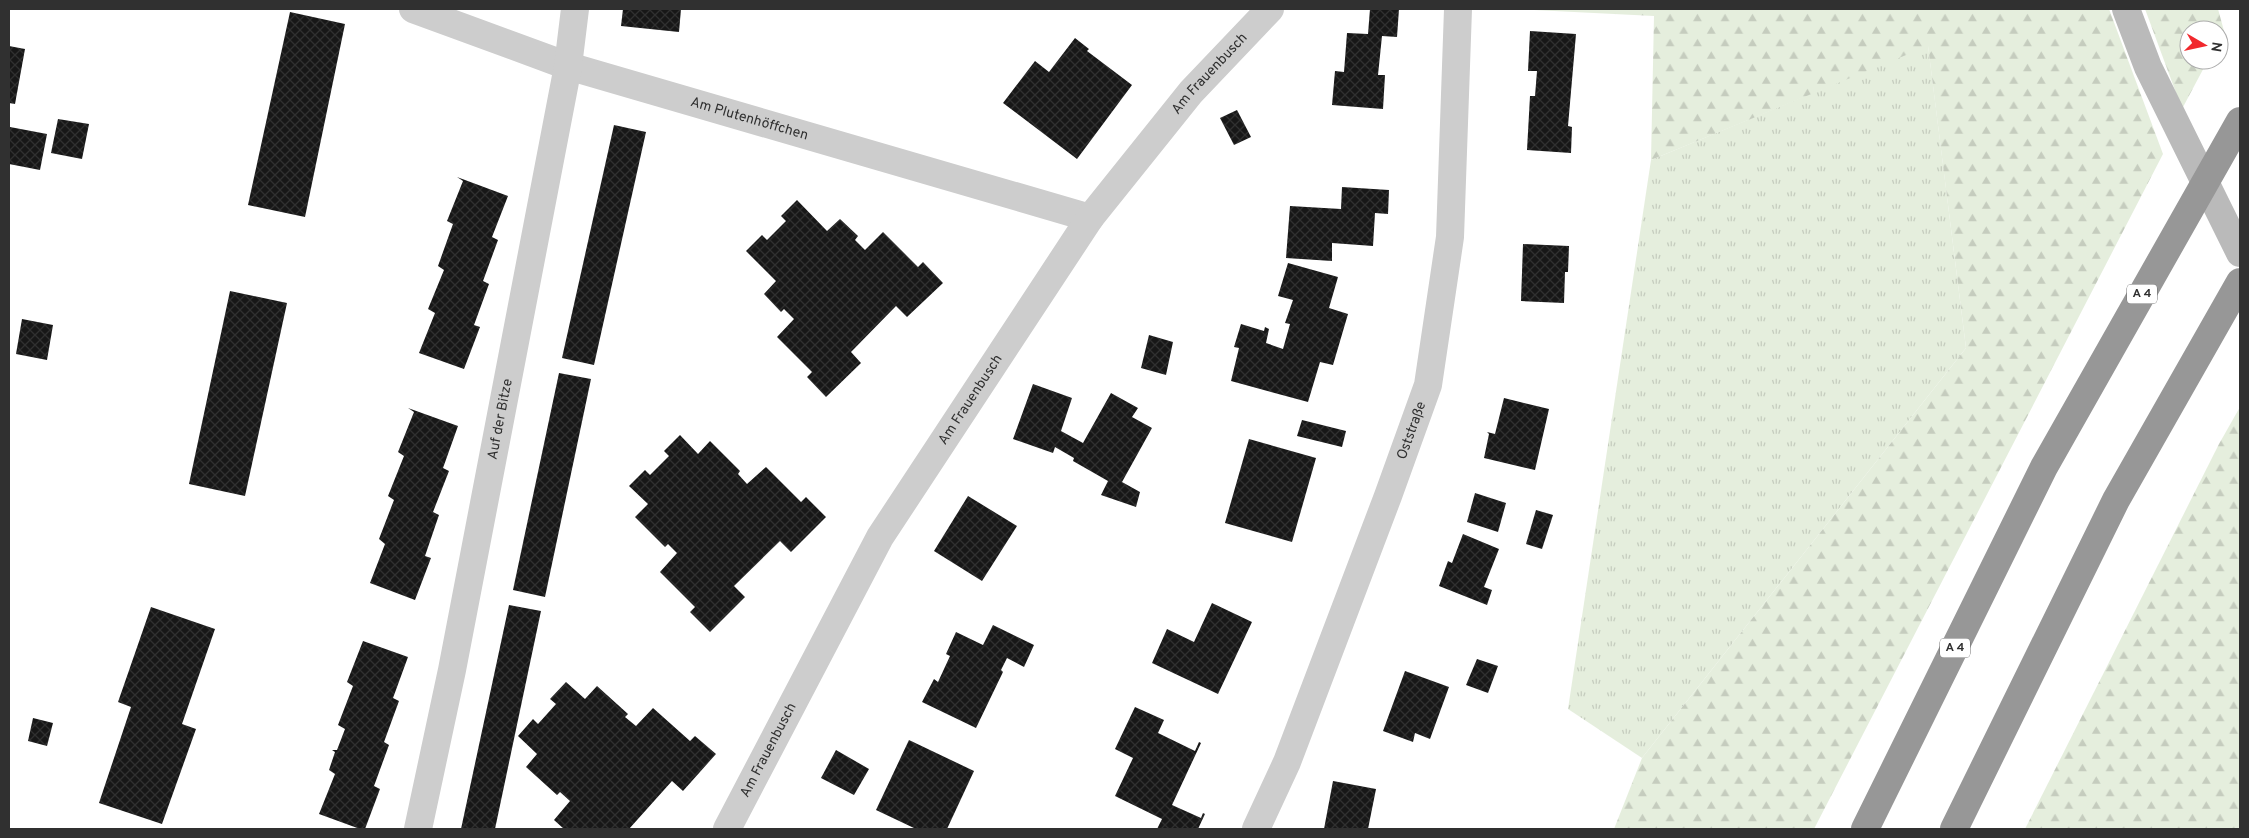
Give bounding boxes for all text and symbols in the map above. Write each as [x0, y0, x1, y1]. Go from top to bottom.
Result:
north arrow [2179, 20, 2229, 70]
street label: Am Frauenbusch [1168, 29, 1251, 118]
text: N [2206, 40, 2225, 53]
street label: Am Plutenhöffchen [688, 94, 810, 144]
road number: A 4 [2127, 284, 2157, 304]
street label: Am Frauenbusch [935, 351, 1006, 448]
street label: Auf der Bitze [484, 377, 516, 461]
street label: Oststraße [1393, 399, 1430, 462]
road number: A 4 [1940, 638, 1970, 658]
street label: Am Frauenbusch [737, 700, 800, 800]

